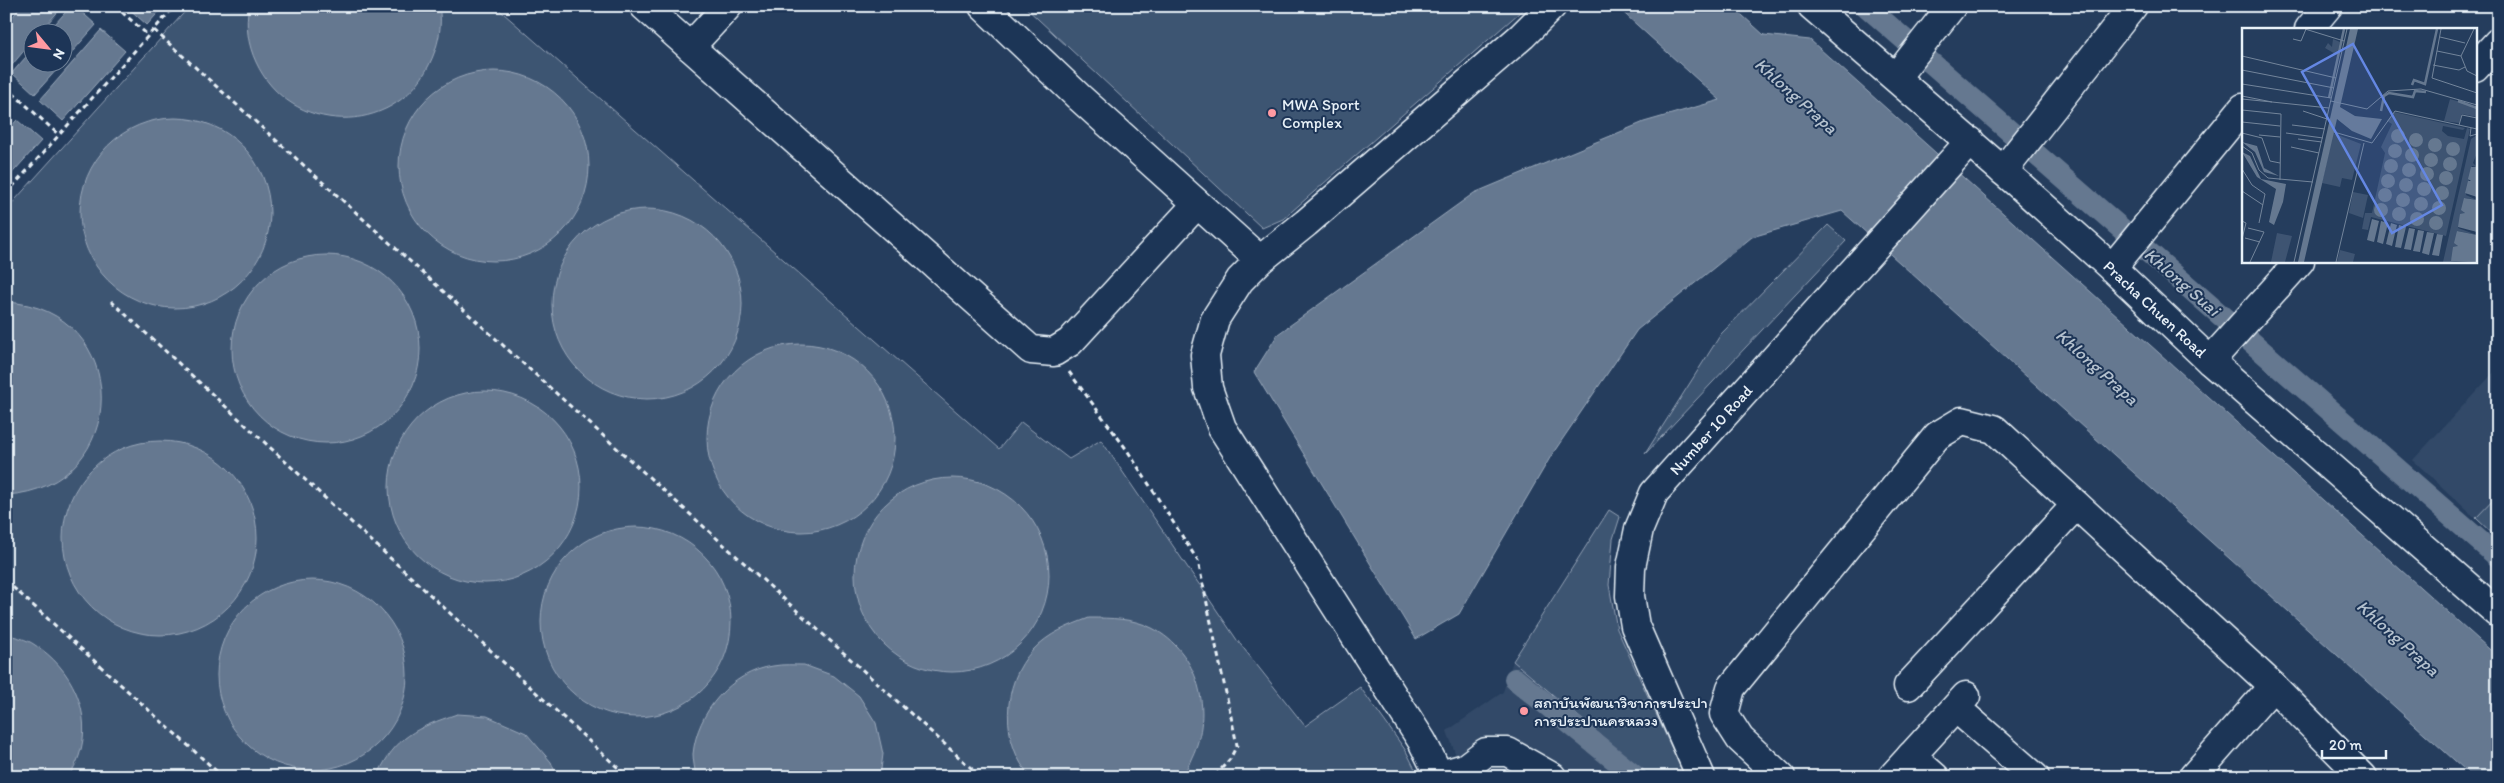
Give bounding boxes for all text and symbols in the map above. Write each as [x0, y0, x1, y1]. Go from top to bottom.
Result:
north arrow [22, 22, 72, 72]
inset map [2242, 28, 2476, 262]
text: N [49, 46, 69, 62]
water label: Khlong Prapa [1750, 53, 1842, 139]
place label: MWA Sport Complex [1282, 95, 1360, 132]
marker: MWA Sport Complex [1266, 107, 1278, 119]
water label: Khlong Suai [2140, 243, 2226, 322]
street label: Pracha Chuen Road [2100, 256, 2211, 362]
water label: Khlong Prapa [2051, 324, 2143, 410]
street label: Number 10 Road [1666, 381, 1756, 479]
water label: Khlong Prapa [2352, 595, 2444, 681]
place label: สถาบันพัฒนาวิชาการประปา การประปานครหลวง [1534, 693, 1708, 730]
marker: สถาบันพัฒนาวิชาการประปา การประปานครหลวง [1518, 705, 1530, 717]
scale bar [2322, 728, 2385, 760]
text: 20 m [2329, 736, 2363, 754]

